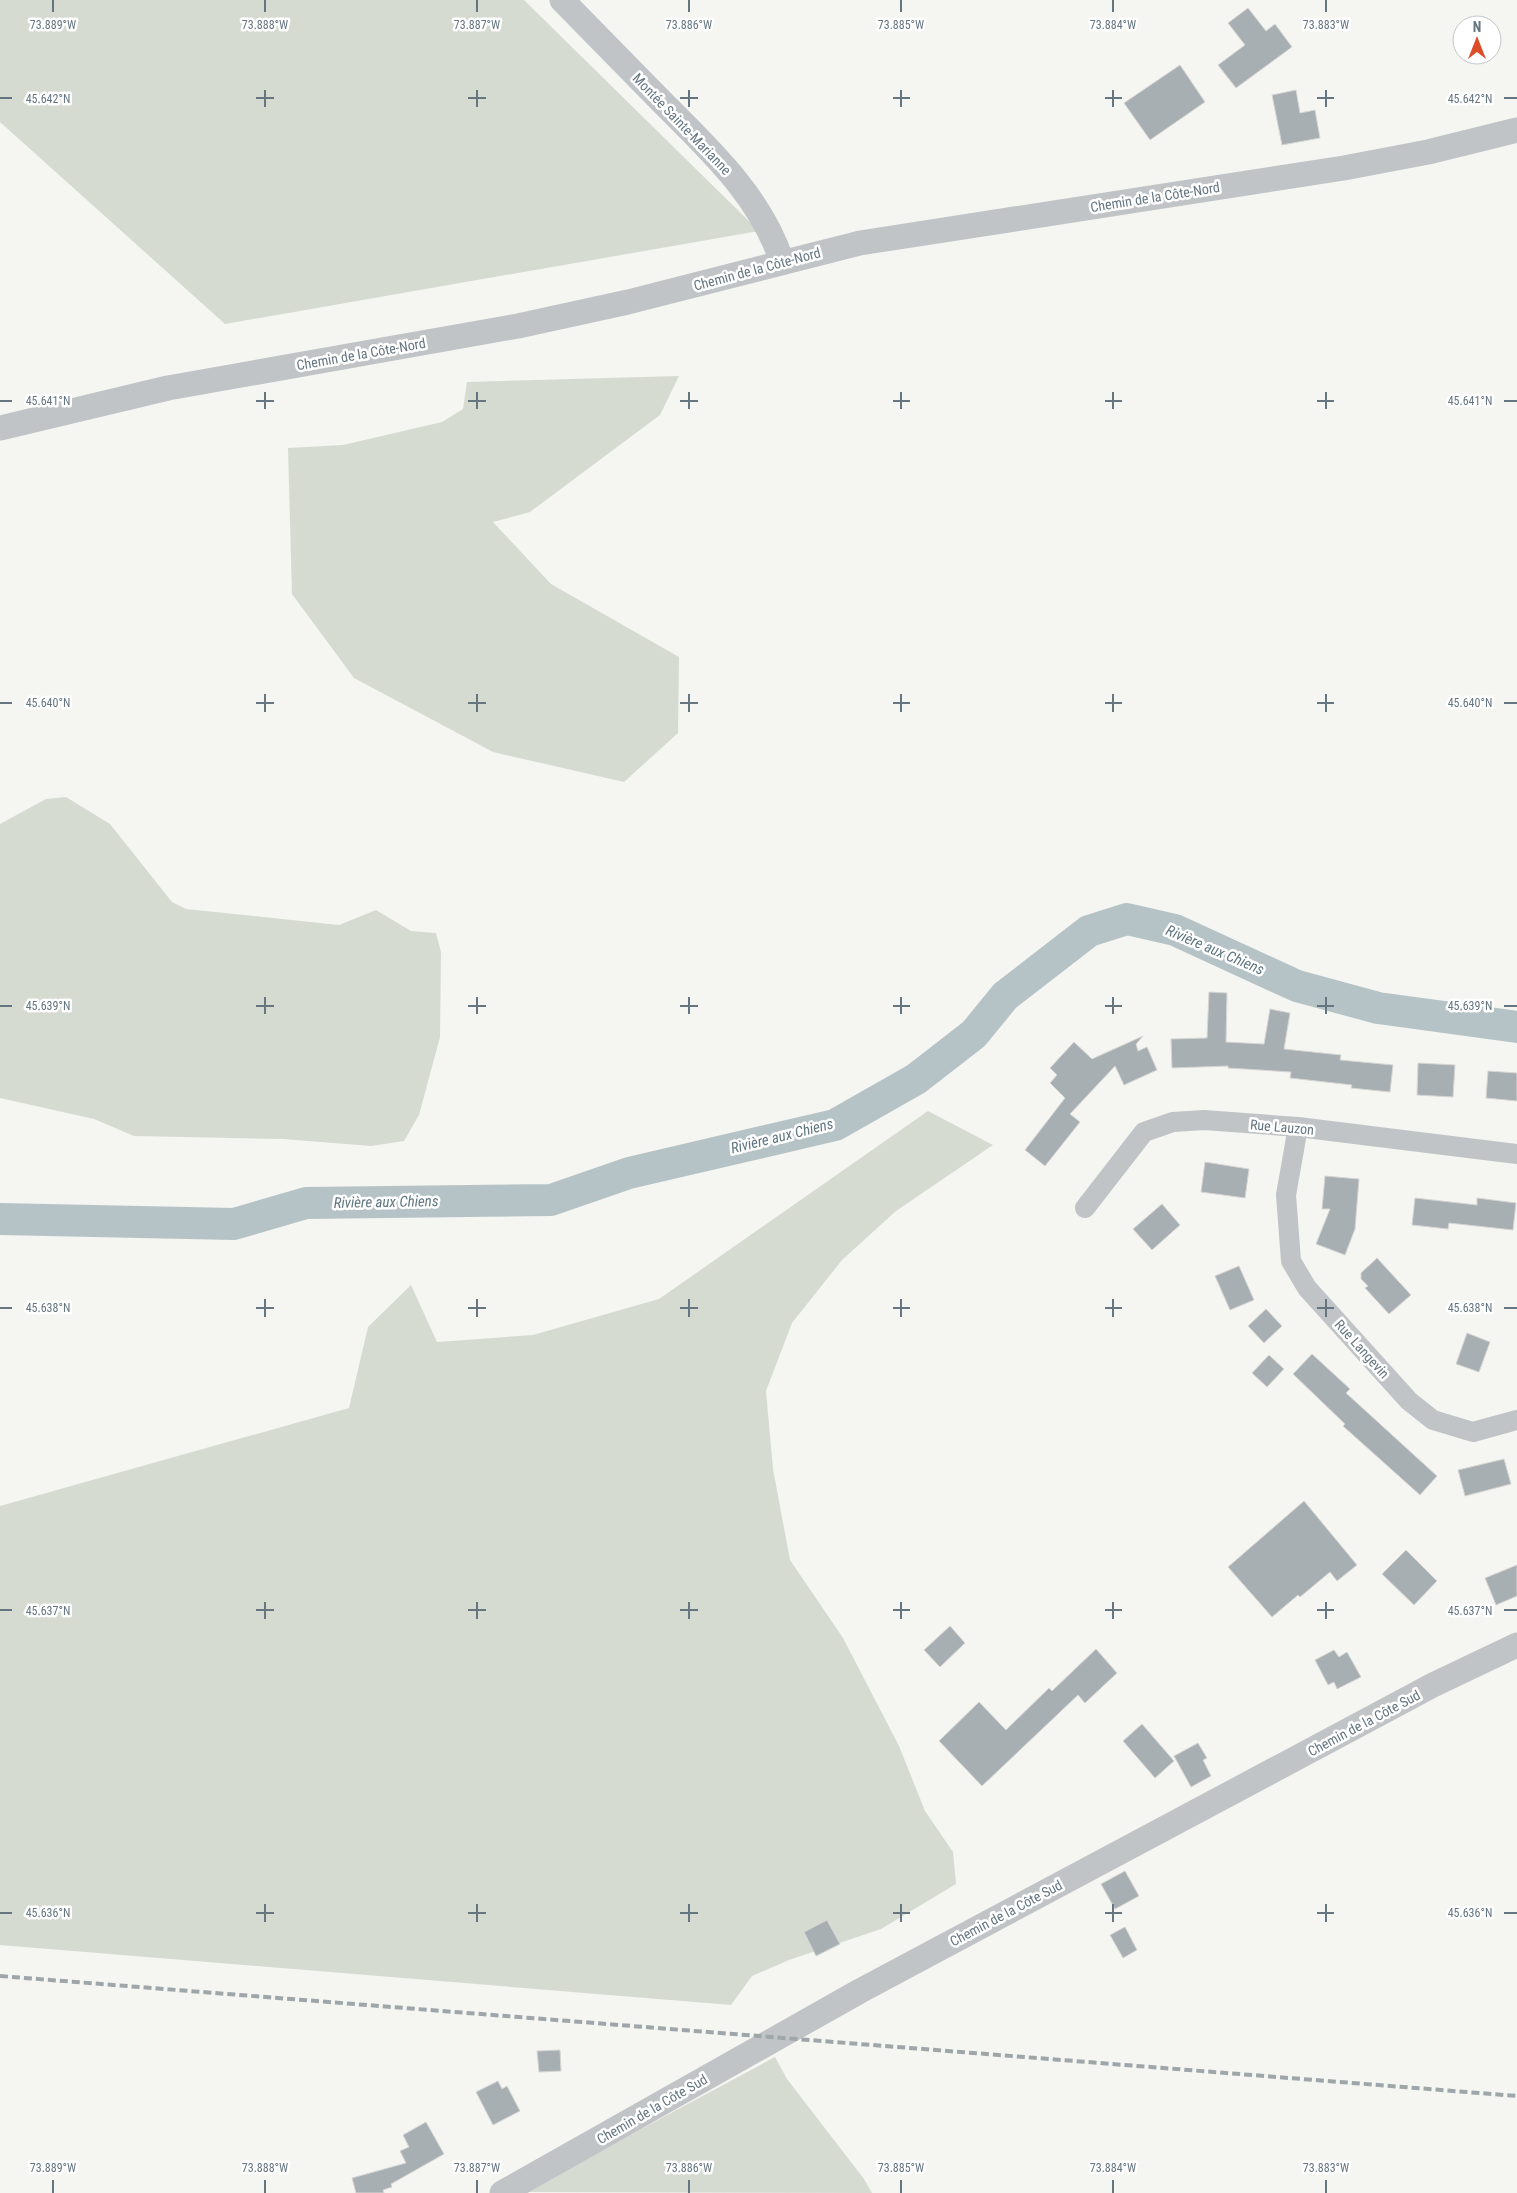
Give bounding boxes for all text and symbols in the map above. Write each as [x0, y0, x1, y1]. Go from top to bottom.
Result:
north arrow [1452, 15, 1502, 65]
text: 73.889°W [30, 18, 76, 32]
text: 73.888°W [242, 18, 288, 32]
text: 73.887°W [454, 18, 500, 32]
text: 73.886°W [666, 18, 712, 32]
text: 73.885°W [878, 18, 924, 32]
text: 73.884°W [1090, 18, 1136, 32]
text: 73.883°W [1303, 18, 1349, 32]
text: N [1473, 19, 1481, 35]
street label: Montée Sainte-Marianne [629, 70, 735, 178]
text: 45.642°N [26, 92, 70, 106]
text: 45.642°N [1448, 92, 1492, 106]
street label: Chemin de la Côte-Nord [1089, 179, 1221, 215]
street label: Chemin de la Côte-Nord [692, 244, 822, 294]
street label: Chemin de la Côte-Nord [295, 335, 427, 373]
text: 45.641°N [26, 394, 70, 408]
text: 45.641°N [1448, 394, 1492, 408]
text: 45.640°N [26, 696, 70, 710]
text: 45.640°N [1448, 696, 1492, 710]
water label: Rivière aux Chiens [1163, 921, 1267, 979]
text: 45.639°N [26, 999, 70, 1013]
text: 45.639°N [1448, 999, 1492, 1013]
water label: Rivière aux Chiens [729, 1114, 835, 1157]
street label: Rue Lauzon [1249, 1116, 1315, 1138]
water label: Rivière aux Chiens [333, 1192, 439, 1212]
text: 45.638°N [26, 1301, 70, 1315]
text: 45.638°N [1448, 1301, 1492, 1315]
street label: Rue Langevin [1331, 1316, 1393, 1382]
text: 45.637°N [26, 1604, 70, 1618]
text: 45.637°N [1448, 1604, 1492, 1618]
street label: Chemin de la Côte Sud [1305, 1687, 1423, 1759]
street label: Chemin de la Côte Sud [947, 1877, 1065, 1949]
text: 45.636°N [26, 1906, 70, 1920]
text: 45.636°N [1448, 1906, 1492, 1920]
street label: Chemin de la Côte Sud [594, 2071, 710, 2147]
text: 73.889°W [30, 2161, 76, 2175]
text: 73.888°W [242, 2161, 288, 2175]
text: 73.887°W [454, 2161, 500, 2175]
text: 73.886°W [666, 2161, 712, 2175]
text: 73.885°W [878, 2161, 924, 2175]
text: 73.884°W [1090, 2161, 1136, 2175]
text: 73.883°W [1303, 2161, 1349, 2175]

